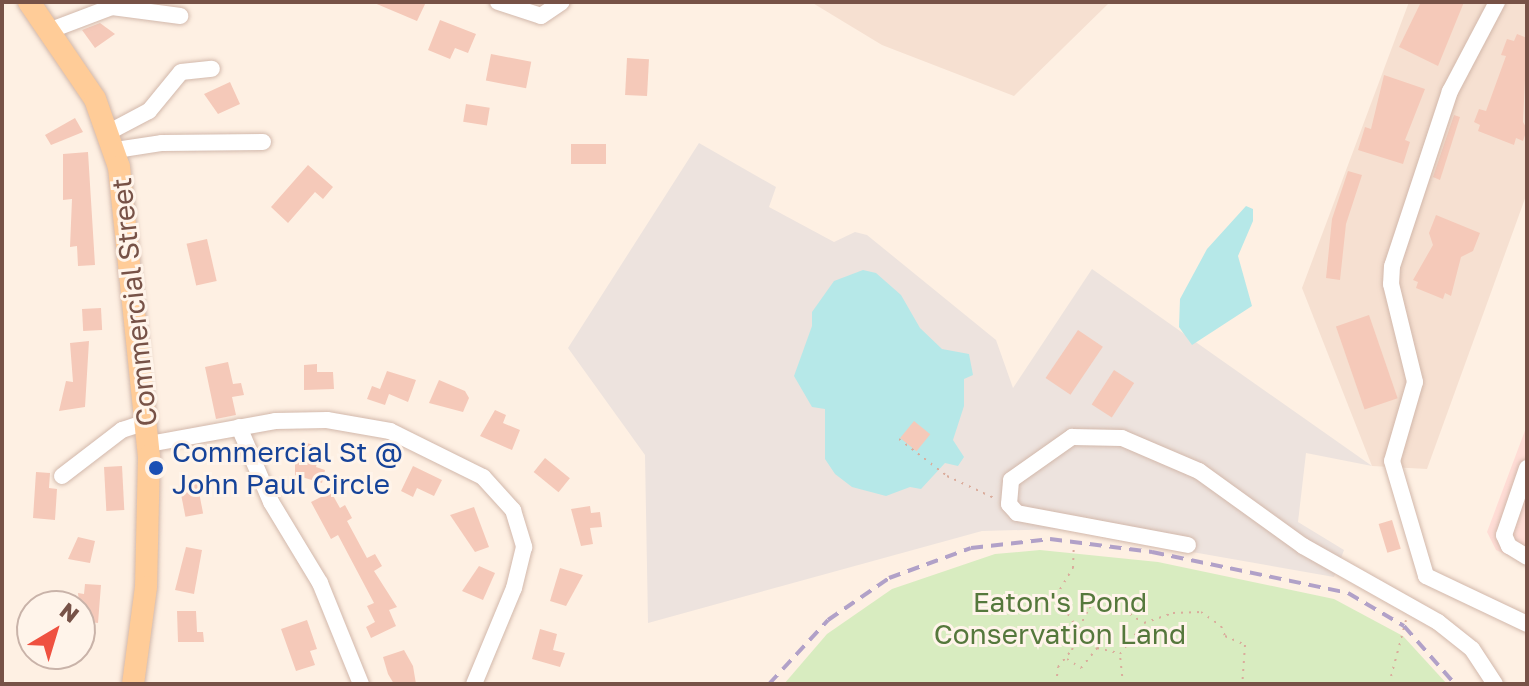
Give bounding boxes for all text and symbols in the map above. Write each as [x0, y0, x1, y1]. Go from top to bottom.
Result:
street label: Commercial Street [104, 176, 164, 428]
place label: Commercial St @ John Paul Circle [172, 435, 403, 501]
marker: Commercial St @ John Paul Circle [147, 459, 165, 477]
park label: Eaton's Pond Conservation Land [934, 585, 1186, 651]
north arrow [16, 590, 96, 670]
text: N [55, 596, 85, 628]

